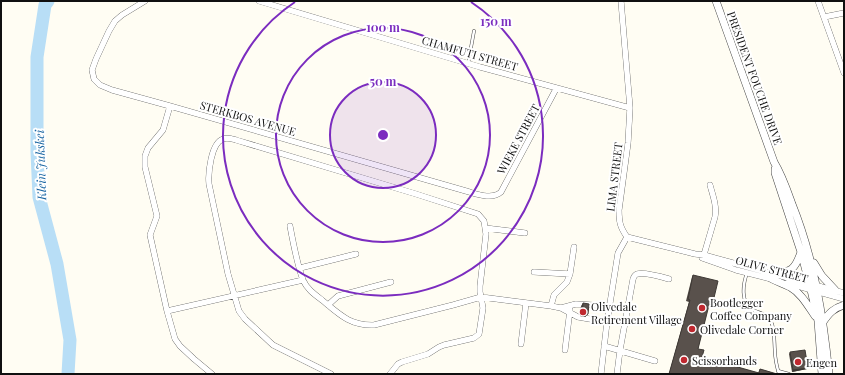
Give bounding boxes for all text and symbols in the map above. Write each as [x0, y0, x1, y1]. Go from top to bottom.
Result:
street label: PRESIDENT FOUCHE DRIVE [724, 9, 786, 147]
text: 150 m [480, 13, 512, 29]
text: 100 m [366, 19, 400, 35]
street label: CHAMFUTI STREET [420, 32, 520, 74]
text: 50 m [370, 73, 397, 89]
street label: STERKBOS AVENUE [198, 97, 298, 139]
street label: WIEKE STREET [493, 101, 543, 177]
centre of rings [376, 128, 390, 142]
water label: Klein Jukskei [31, 129, 49, 201]
street label: LIMA STREET [602, 141, 626, 212]
street label: OLIVE STREET [734, 252, 810, 286]
place label: Bootlegger Coffee Company [710, 295, 792, 323]
place label: Olivedale Retirement Village [591, 299, 682, 327]
marker: Bootlegger Coffee Company [697, 303, 707, 313]
marker: Olivedale Retirement Village [578, 307, 588, 317]
place label: Olivedale Corner [700, 322, 784, 337]
marker: Olivedale Corner [687, 324, 697, 334]
place label: Scissorhands [692, 353, 757, 368]
marker: Scissorhands [679, 355, 689, 365]
place label: Engen [806, 355, 837, 370]
marker: Engen [793, 357, 803, 367]

